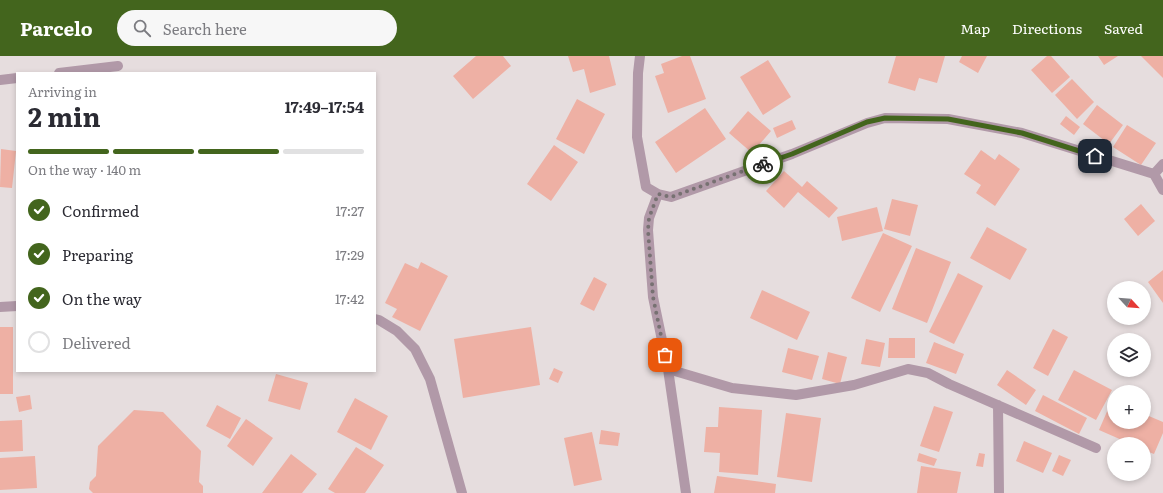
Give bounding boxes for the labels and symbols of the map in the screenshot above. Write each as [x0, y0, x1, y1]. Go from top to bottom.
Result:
pin [1078, 139, 1112, 173]
courier [743, 144, 783, 184]
north arrow [1107, 281, 1151, 325]
pin [648, 338, 682, 372]

